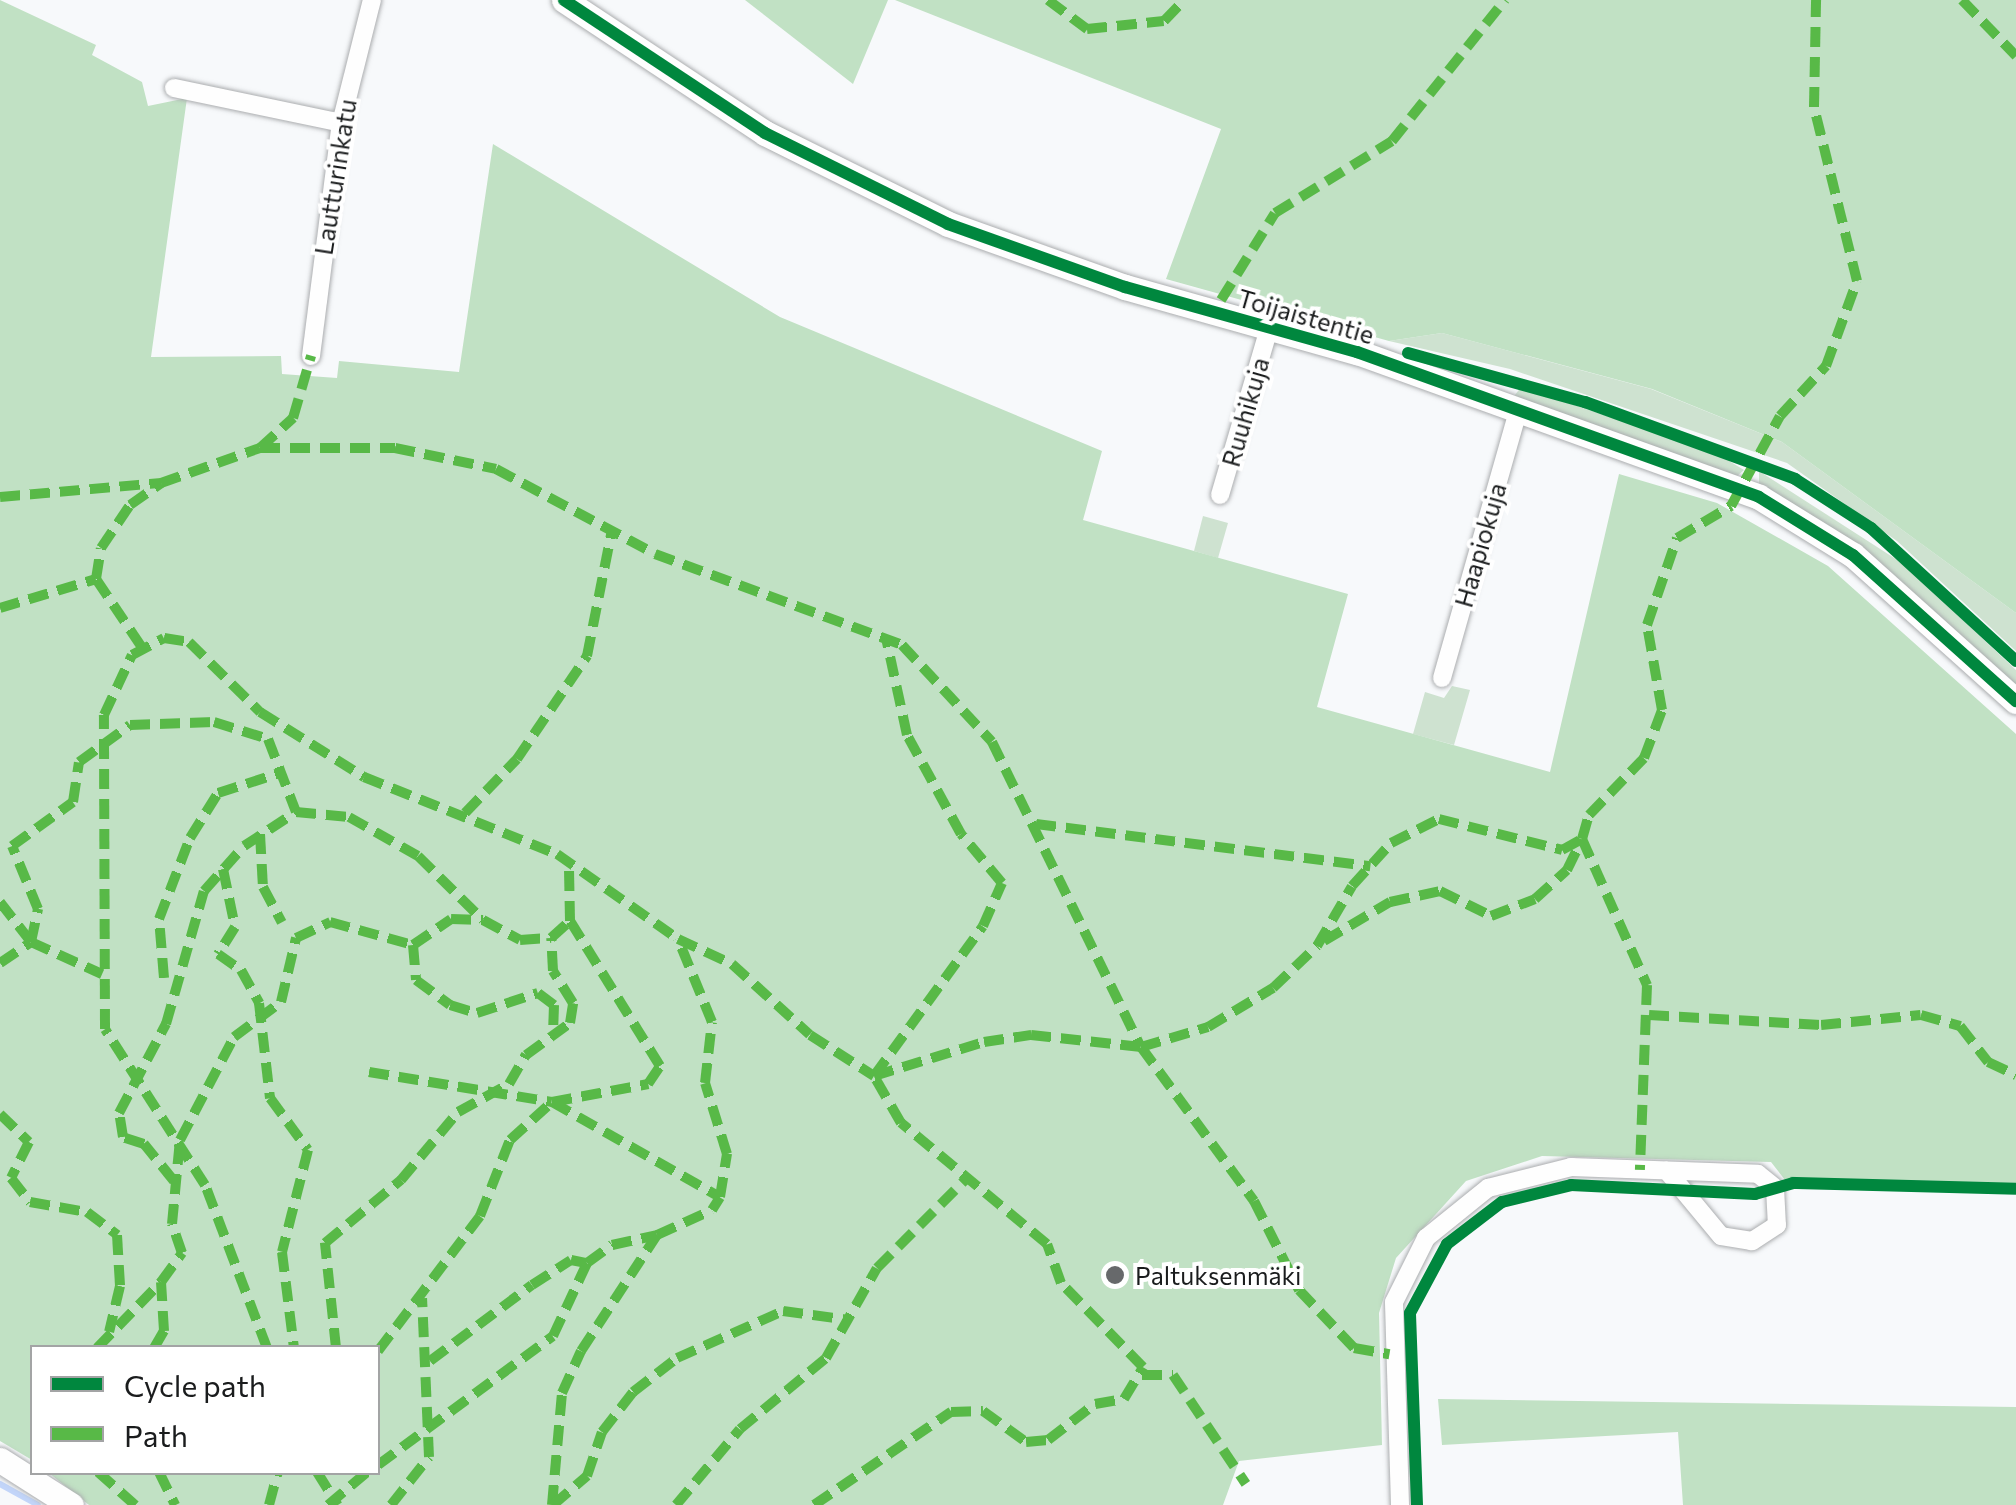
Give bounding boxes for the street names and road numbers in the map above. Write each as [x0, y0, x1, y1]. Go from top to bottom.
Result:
street label: Lautturinkatu [308, 97, 362, 257]
street label: Toijaistentie [1235, 282, 1377, 350]
street label: Ruuhikuja [1215, 354, 1275, 470]
street label: Haapiokuja [1448, 479, 1512, 611]

